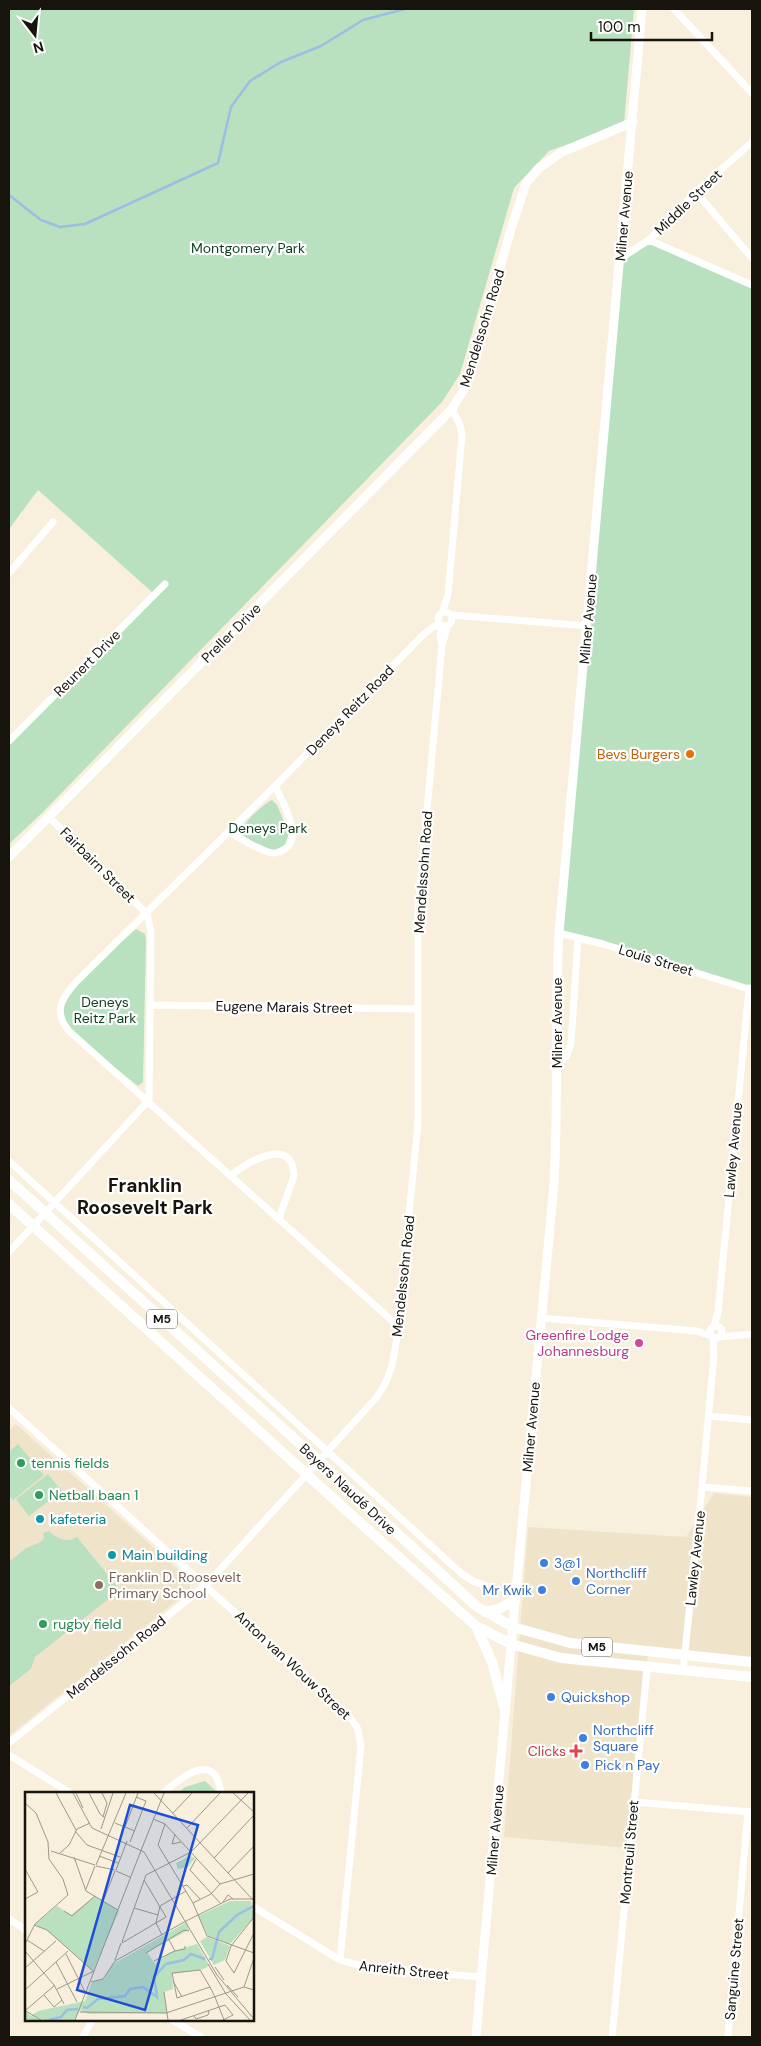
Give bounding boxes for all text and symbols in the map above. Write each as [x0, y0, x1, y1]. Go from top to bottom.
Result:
north arrow [10, 10, 60, 60]
scale bar [591, 10, 712, 42]
text: 100 m [598, 17, 641, 37]
text: N [31, 37, 46, 58]
street label: Middle Street [650, 165, 726, 239]
street label: Milner Avenue [611, 170, 637, 262]
park label: Montgomery Park [191, 239, 305, 257]
street label: Mendelssohn Road [456, 267, 508, 389]
street label: Milner Avenue [575, 573, 601, 665]
street label: Preller Drive [197, 599, 265, 667]
street label: Reunert Drive [50, 626, 124, 700]
street label: Deneys Reitz Road [302, 661, 398, 759]
place label: Bevs Burgers [597, 745, 680, 763]
marker: Bevs Burgers [684, 748, 696, 760]
street label: Mendelssohn Road [410, 810, 436, 934]
park label: Deneys Park [228, 819, 308, 837]
street label: Fairbairn Street [56, 823, 140, 907]
street label: Louis Street [616, 940, 696, 980]
street label: Milner Avenue [548, 978, 566, 1068]
park label: Deneys Reitz Park [74, 993, 136, 1027]
street label: Eugene Marais Street [215, 997, 353, 1017]
street label: Lawley Avenue [720, 1102, 746, 1198]
district label: Franklin Roosevelt Park [77, 1173, 213, 1220]
street label: Mendelssohn Road [388, 1214, 418, 1338]
road number: M5 [147, 1310, 177, 1328]
place label: Greenfire Lodge Johannesburg [525, 1326, 629, 1360]
marker: Greenfire Lodge Johannesburg [633, 1337, 645, 1349]
street label: Milner Avenue [518, 1381, 544, 1473]
street label: Beyers Naudé Drive [296, 1439, 400, 1539]
place label: tennis fields [31, 1454, 109, 1472]
marker: tennis fields [15, 1457, 27, 1469]
place label: Netball baan 1 [49, 1486, 138, 1504]
marker: Netball baan 1 [33, 1489, 45, 1501]
place label: kafeteria [50, 1510, 106, 1528]
street label: Lawley Avenue [681, 1510, 709, 1606]
marker: kafeteria [34, 1513, 46, 1525]
place label: Main building [122, 1546, 208, 1564]
marker: Main building [106, 1549, 118, 1561]
place label: 3@1 [554, 1554, 580, 1572]
marker: 3@1 [538, 1557, 550, 1569]
place label: Northcliff Corner [586, 1564, 647, 1598]
place label: Franklin D. Roosevelt Primary School [109, 1568, 241, 1602]
marker: Northcliff Corner [570, 1575, 582, 1587]
marker: Franklin D. Roosevelt Primary School [93, 1579, 105, 1591]
place label: Mr Kwik [482, 1581, 532, 1599]
marker: Mr Kwik [536, 1584, 548, 1596]
street label: Anton van Wouw Street [231, 1606, 355, 1724]
street label: Mendelssohn Road [63, 1611, 169, 1703]
place label: rugby field [53, 1615, 121, 1633]
marker: rugby field [37, 1618, 49, 1630]
road number: M5 [582, 1638, 612, 1656]
place label: Quickshop [561, 1688, 630, 1706]
marker: Quickshop [545, 1691, 557, 1703]
place label: Northcliff Square [593, 1721, 654, 1755]
marker: Northcliff Square [577, 1732, 589, 1744]
place label: Clicks [528, 1742, 566, 1760]
marker: Clicks [570, 1745, 582, 1757]
place label: Pick n Pay [595, 1756, 660, 1774]
marker: Pick n Pay [579, 1759, 591, 1771]
street label: Milner Avenue [482, 1784, 508, 1876]
inset map [25, 1792, 254, 2021]
street label: Montreuil Street [615, 1799, 643, 1905]
street label: Sanguine Street [721, 1917, 747, 2021]
street label: Anreith Street [358, 1956, 450, 1984]

